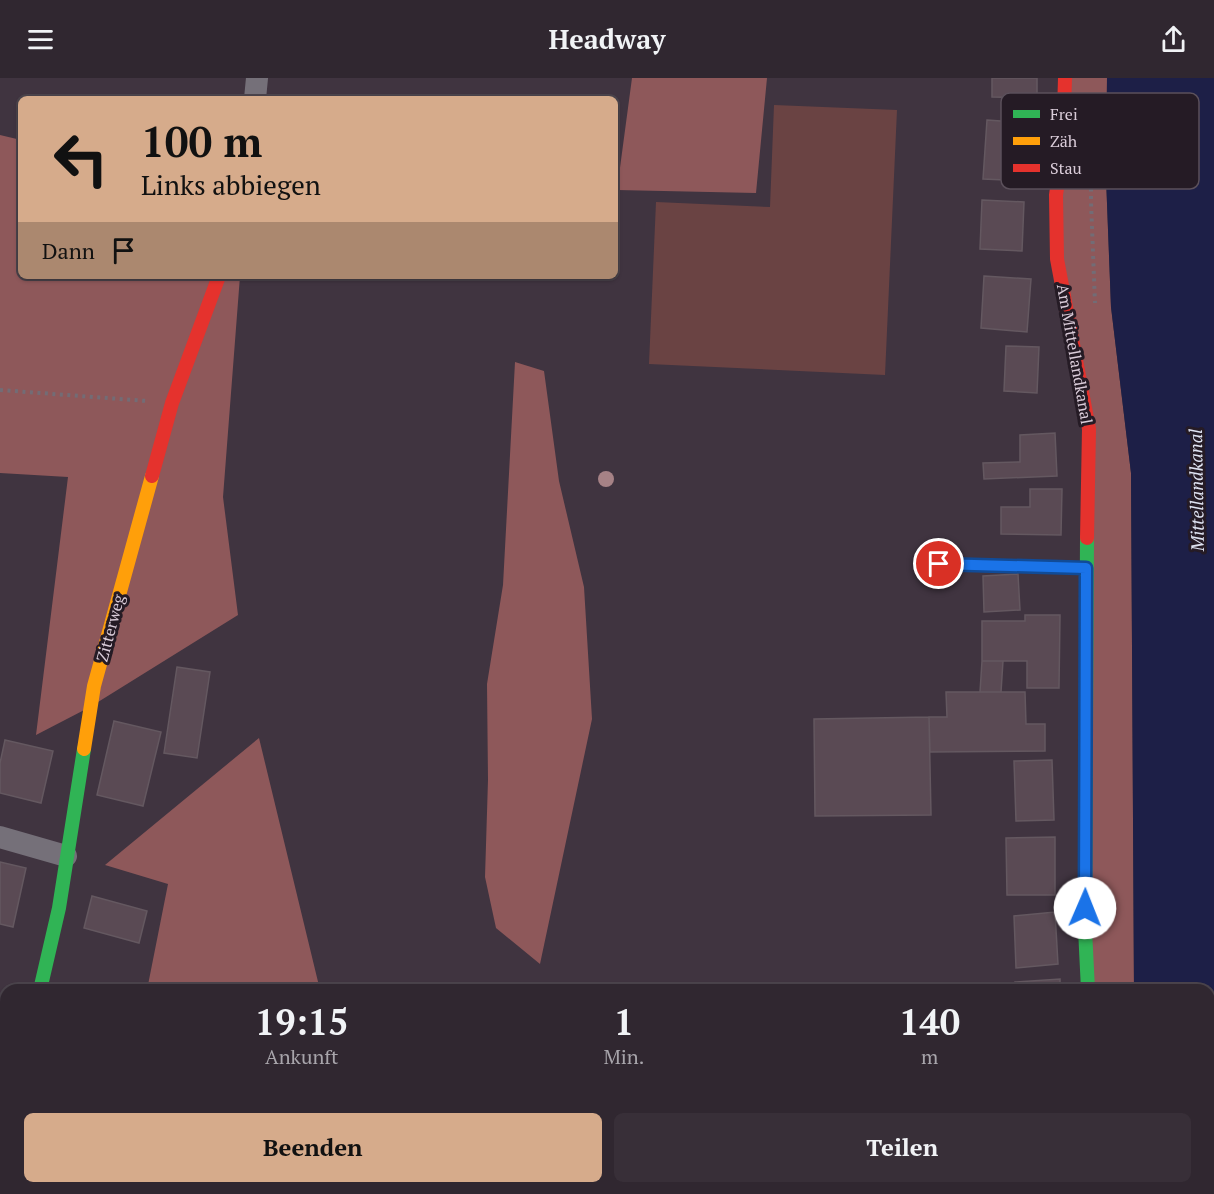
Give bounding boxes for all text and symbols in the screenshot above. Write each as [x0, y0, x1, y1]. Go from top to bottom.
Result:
text: Headway [549, 21, 665, 57]
icon: menu [24, 23, 57, 56]
icon: share [1157, 23, 1190, 56]
legend [1001, 93, 1199, 189]
text: Frei [1050, 103, 1078, 125]
text: 100 m [141, 113, 262, 169]
icon: left [42, 120, 120, 198]
text: Zäh [1050, 130, 1078, 152]
text: Stau [1050, 157, 1082, 179]
text: Links abbiegen [141, 167, 321, 203]
icon: arrive [107, 234, 140, 267]
text: Dann [42, 236, 95, 265]
street label: Am Mittellandkanal [1052, 282, 1098, 426]
water label: Mittellandkanal [1183, 429, 1209, 552]
pin [913, 538, 964, 589]
icon: arrive [922, 547, 955, 580]
street label: Zitterweg [90, 591, 130, 664]
position arrow [1053, 876, 1117, 940]
text: 19:15 [255, 998, 349, 1045]
text: 1 [614, 998, 634, 1045]
text: 140 [899, 998, 960, 1045]
text: Ankunft [265, 1043, 338, 1070]
text: Min. [603, 1043, 644, 1070]
text: m [921, 1043, 938, 1070]
button: Beenden [24, 1113, 602, 1182]
button: Teilen [614, 1113, 1191, 1182]

